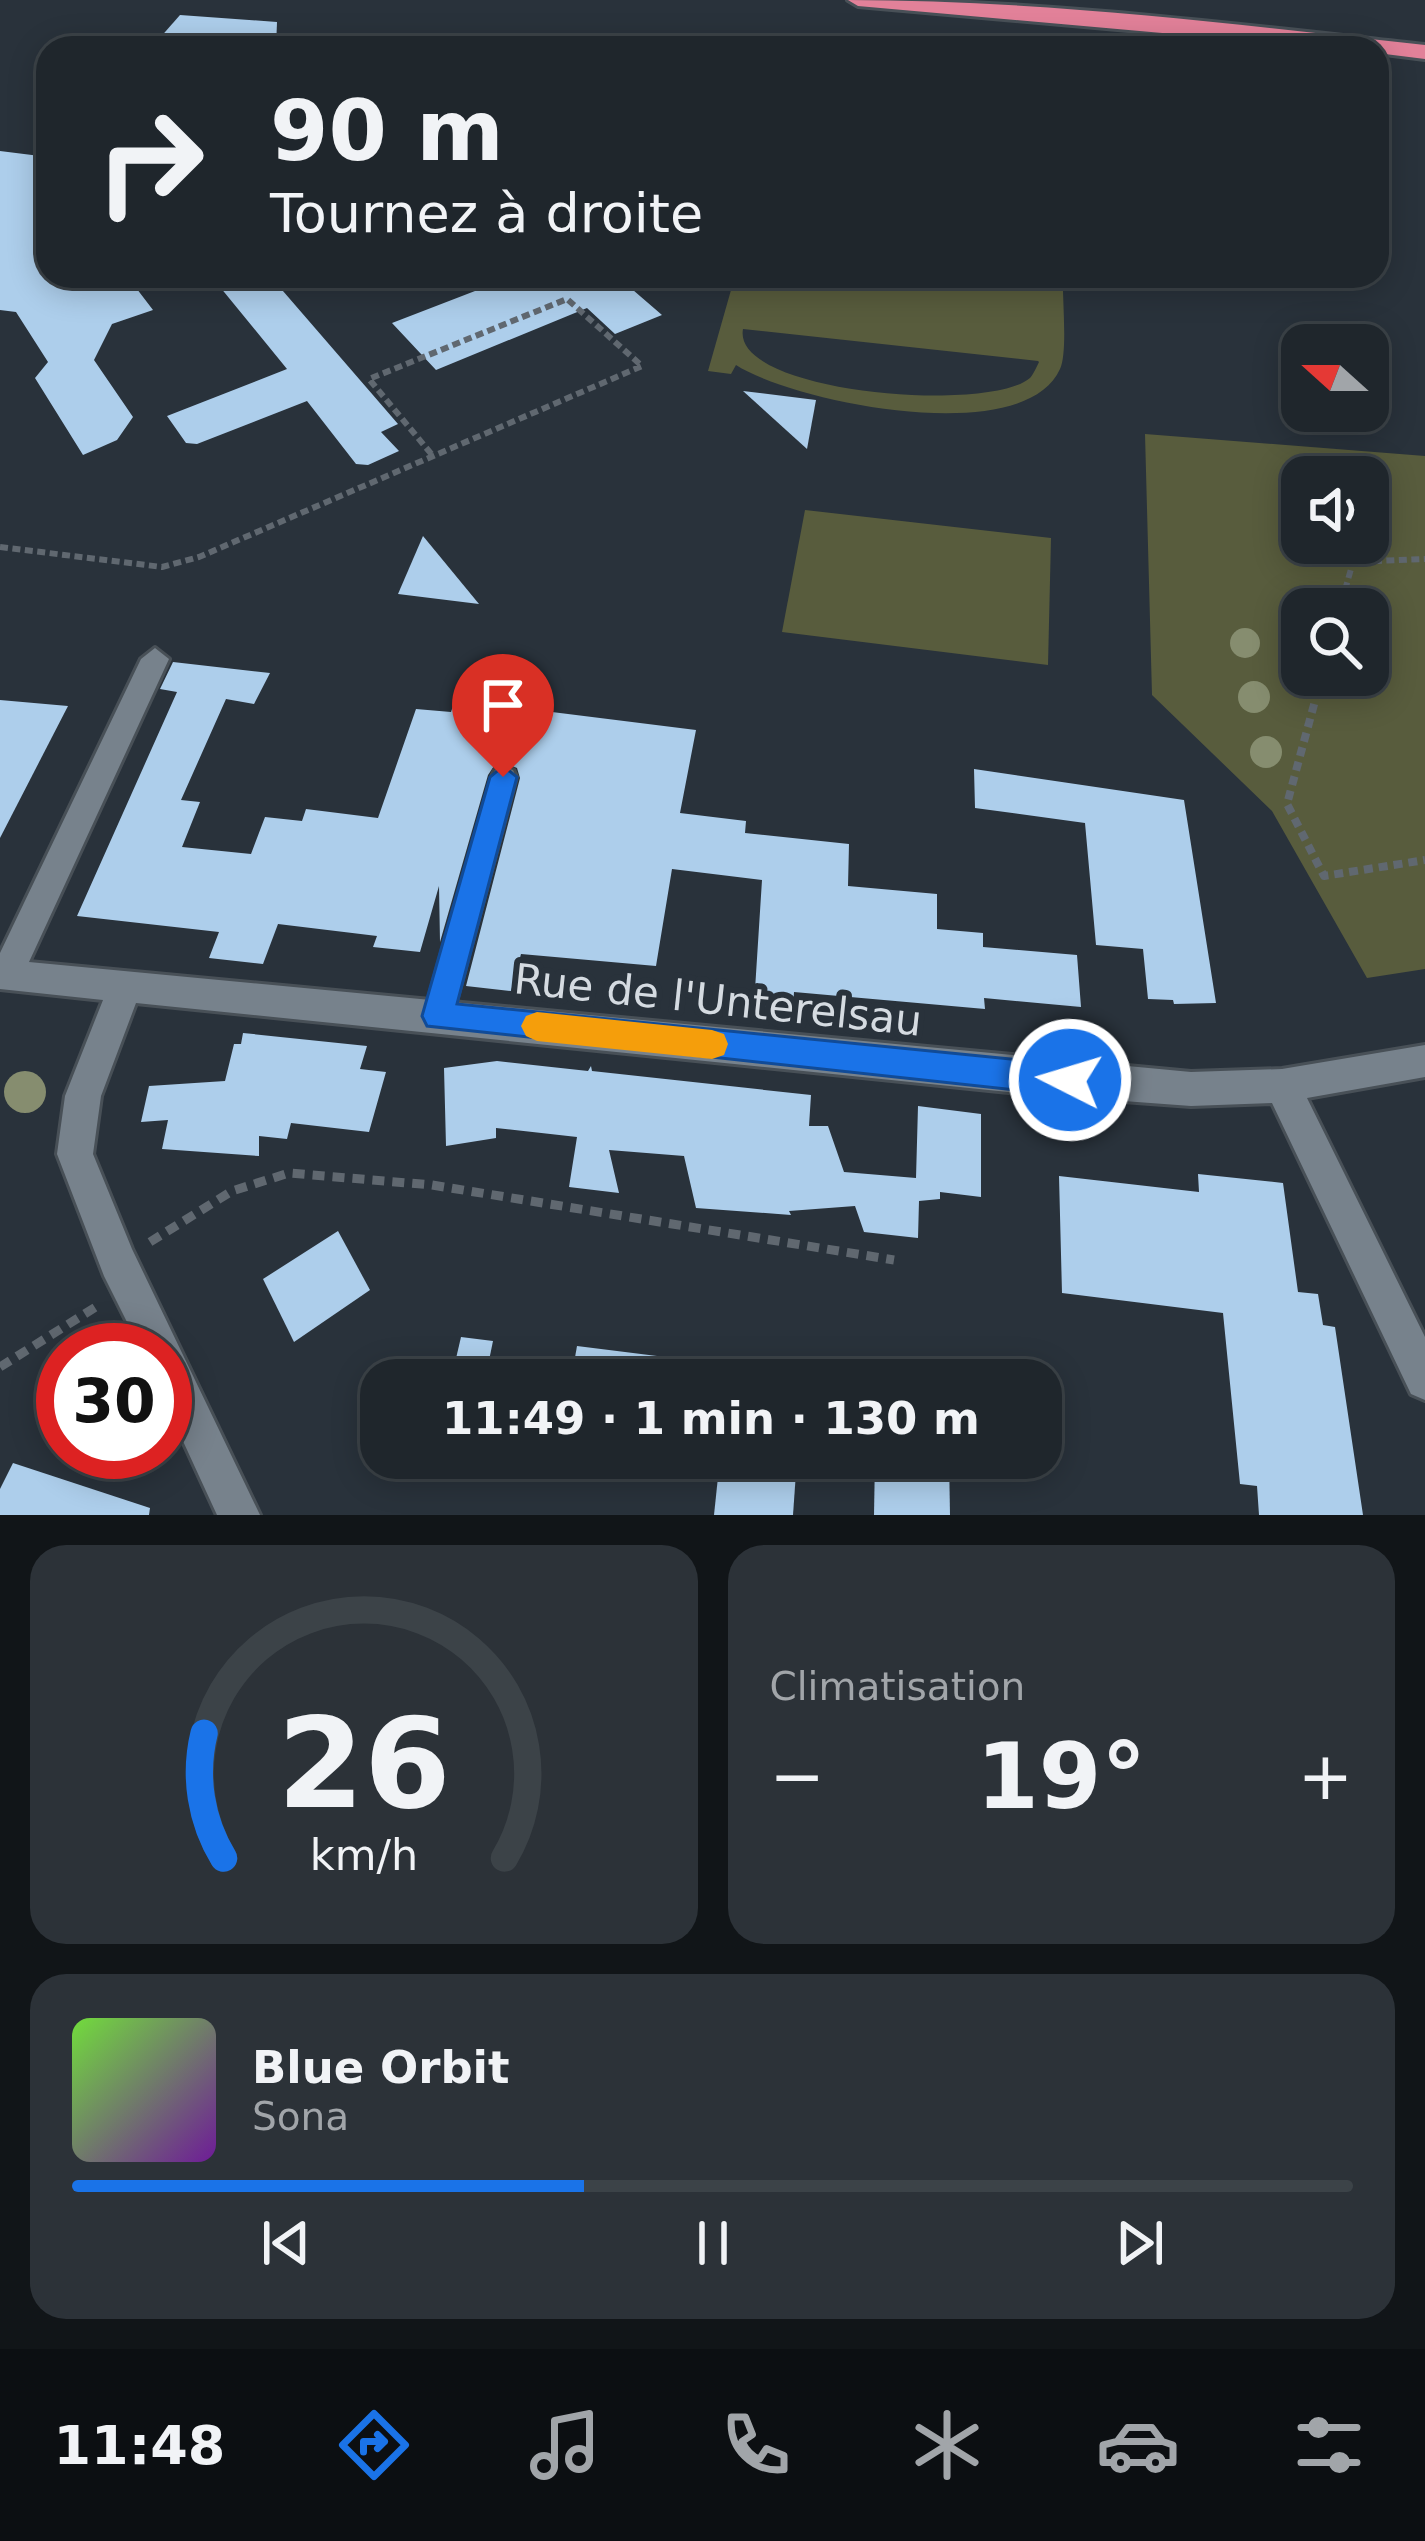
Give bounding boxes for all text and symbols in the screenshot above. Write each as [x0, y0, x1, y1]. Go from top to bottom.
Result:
text: 90 m [270, 82, 504, 180]
icon: right [72, 84, 228, 240]
text: Tournez à droite [270, 182, 703, 245]
north arrow [1281, 324, 1389, 432]
map controls [1281, 324, 1389, 696]
button: sound [1281, 456, 1389, 564]
button: search [1281, 588, 1389, 696]
pin [452, 654, 554, 777]
icon: arrive [470, 672, 536, 738]
street label: Rue de l'Unterelsau [512, 954, 924, 1046]
position arrow [1007, 1017, 1133, 1143]
speed limit sign: 30 [36, 1323, 192, 1479]
text: 11:49 · 1 min · 130 m [442, 1392, 980, 1445]
text: Climatisation [770, 1664, 1025, 1709]
text: 26 [277, 1691, 451, 1836]
text: 19° [976, 1724, 1146, 1829]
text: − [770, 1738, 825, 1815]
text: + [1298, 1738, 1353, 1815]
text: km/h [310, 1829, 418, 1879]
text: Blue Orbit [252, 2041, 510, 2094]
text: Sona [252, 2094, 349, 2139]
icon: previous [253, 2210, 319, 2276]
icon: pause [680, 2210, 746, 2276]
icon: next [1107, 2210, 1173, 2276]
icon: directions [332, 2403, 416, 2487]
icon: music [523, 2403, 607, 2487]
icon: phone [714, 2403, 798, 2487]
icon: climate [905, 2403, 989, 2487]
icon: car [1096, 2403, 1180, 2487]
icon: filters [1287, 2403, 1371, 2487]
text: 11:48 [54, 2414, 225, 2477]

